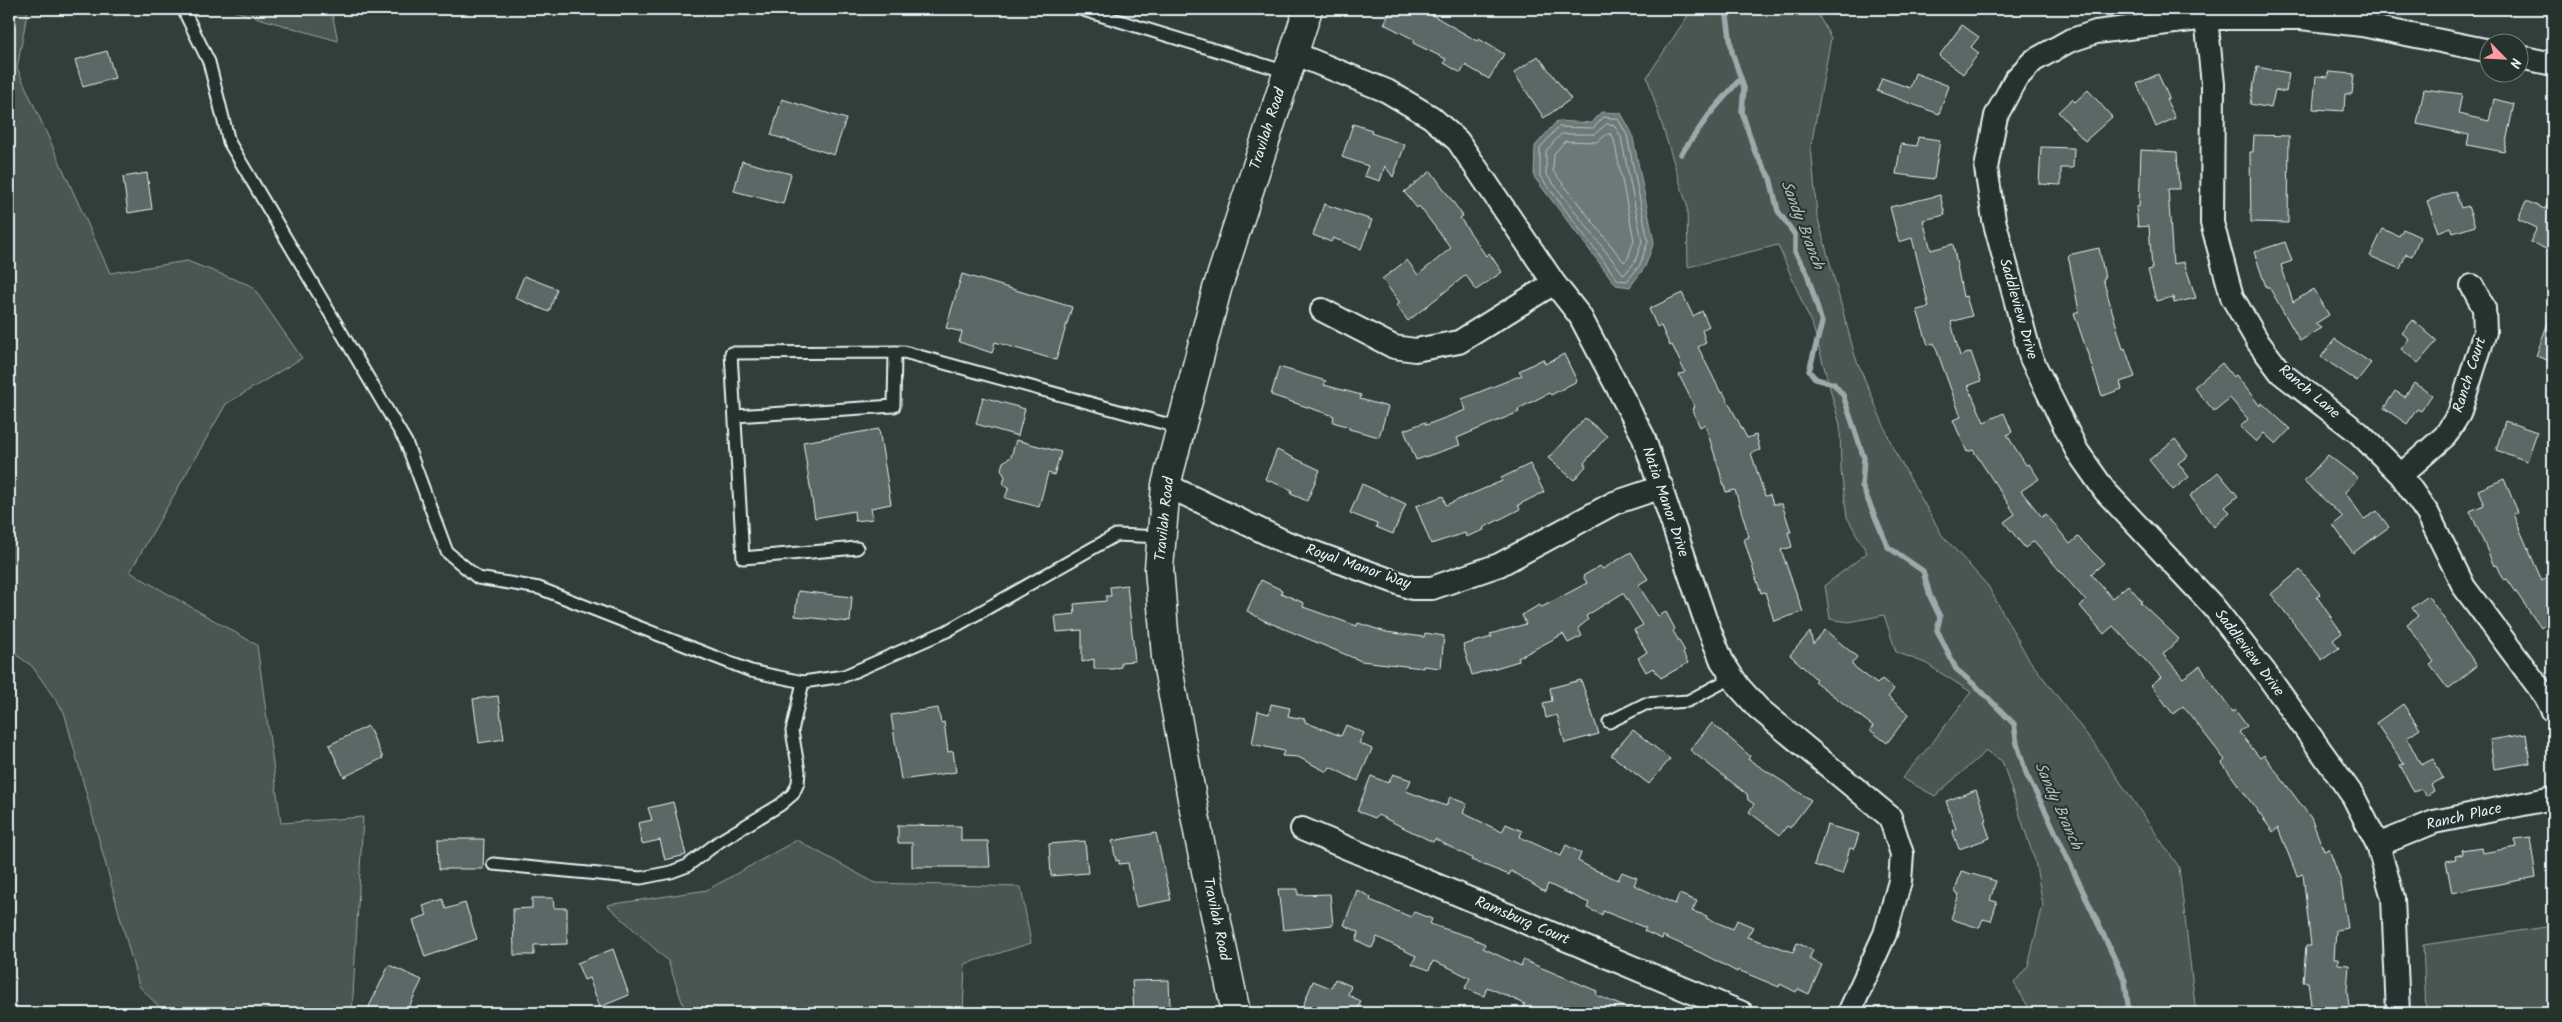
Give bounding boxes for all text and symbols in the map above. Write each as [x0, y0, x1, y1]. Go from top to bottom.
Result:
north arrow [2480, 32, 2530, 82]
text: N [2503, 54, 2527, 72]
street label: Travilah Road [1243, 84, 1293, 173]
water label: Sandy Branch [1774, 177, 1831, 275]
street label: Saddleview Drive [1992, 255, 2044, 363]
street label: Ranch Court [2446, 334, 2494, 416]
street label: Ranch Lane [2273, 359, 2345, 425]
street label: Natia Manor Drive [1635, 443, 1695, 561]
street label: Travilah Road [1149, 475, 1181, 562]
street label: Royal Manor Way [1302, 538, 1415, 597]
street label: Saddleview Drive [2208, 604, 2290, 702]
water label: Sandy Branch [2028, 758, 2089, 855]
street label: Ranch Place [2424, 797, 2504, 837]
street label: Travilah Road [1195, 875, 1237, 963]
street label: Ramsburg Court [1471, 890, 1573, 952]

